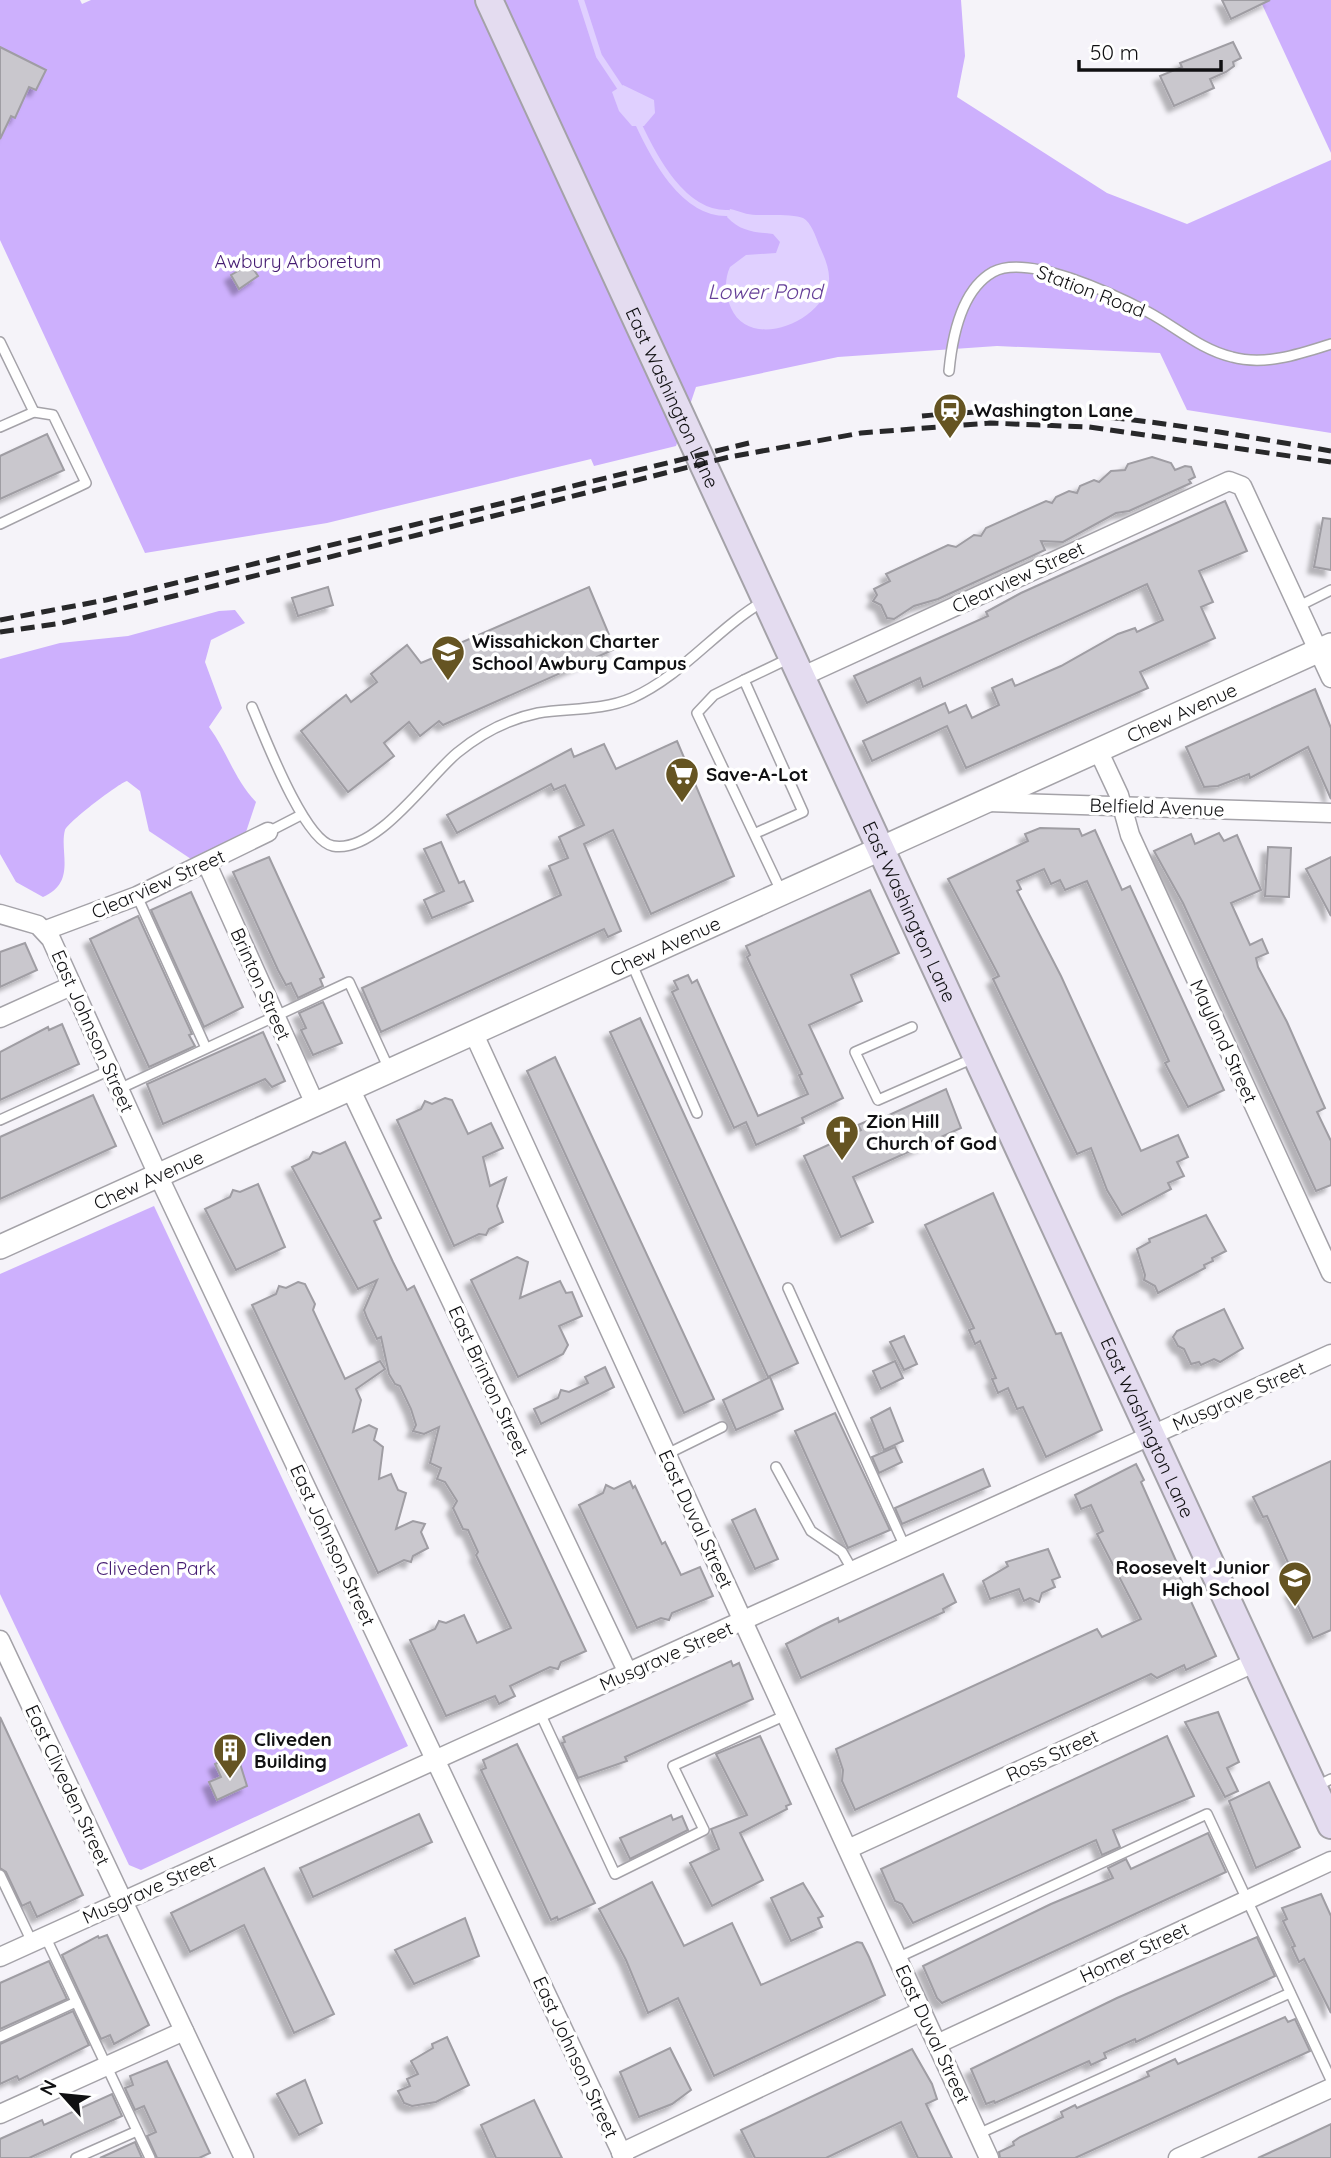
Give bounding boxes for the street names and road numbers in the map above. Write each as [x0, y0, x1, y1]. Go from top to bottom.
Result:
street label: Station Road [1034, 259, 1148, 323]
street label: East Washington Lane [620, 303, 725, 492]
street label: Clearview Street [948, 536, 1088, 618]
street label: Chew Avenue [1123, 677, 1241, 748]
street label: Belfield Avenue [1089, 793, 1225, 821]
street label: East Washington Lane [858, 817, 962, 1006]
street label: Clearview Street [88, 844, 228, 924]
street label: Chew Avenue [606, 911, 724, 982]
street label: Brinton Street [225, 924, 297, 1044]
street label: East Johnson Street [46, 946, 140, 1116]
street label: Mayland Street [1185, 975, 1263, 1107]
street label: Chew Avenue [90, 1144, 207, 1215]
street label: East Brinton Street [444, 1302, 534, 1460]
street label: East Washington Lane [1095, 1333, 1200, 1522]
street label: Musgrave Street [1169, 1356, 1309, 1436]
street label: East Duval Street [653, 1446, 739, 1592]
street label: East Johnson Street [285, 1460, 381, 1630]
street label: Musgrave Street [596, 1616, 736, 1696]
street label: East Cliveden Street [20, 1701, 116, 1869]
street label: Ross Street [1002, 1723, 1102, 1787]
street label: Musgrave Street [79, 1849, 219, 1929]
street label: Homer Street [1076, 1916, 1192, 1988]
street label: East Duval Street [890, 1961, 976, 2107]
street label: East Johnson Street [528, 1972, 624, 2142]

